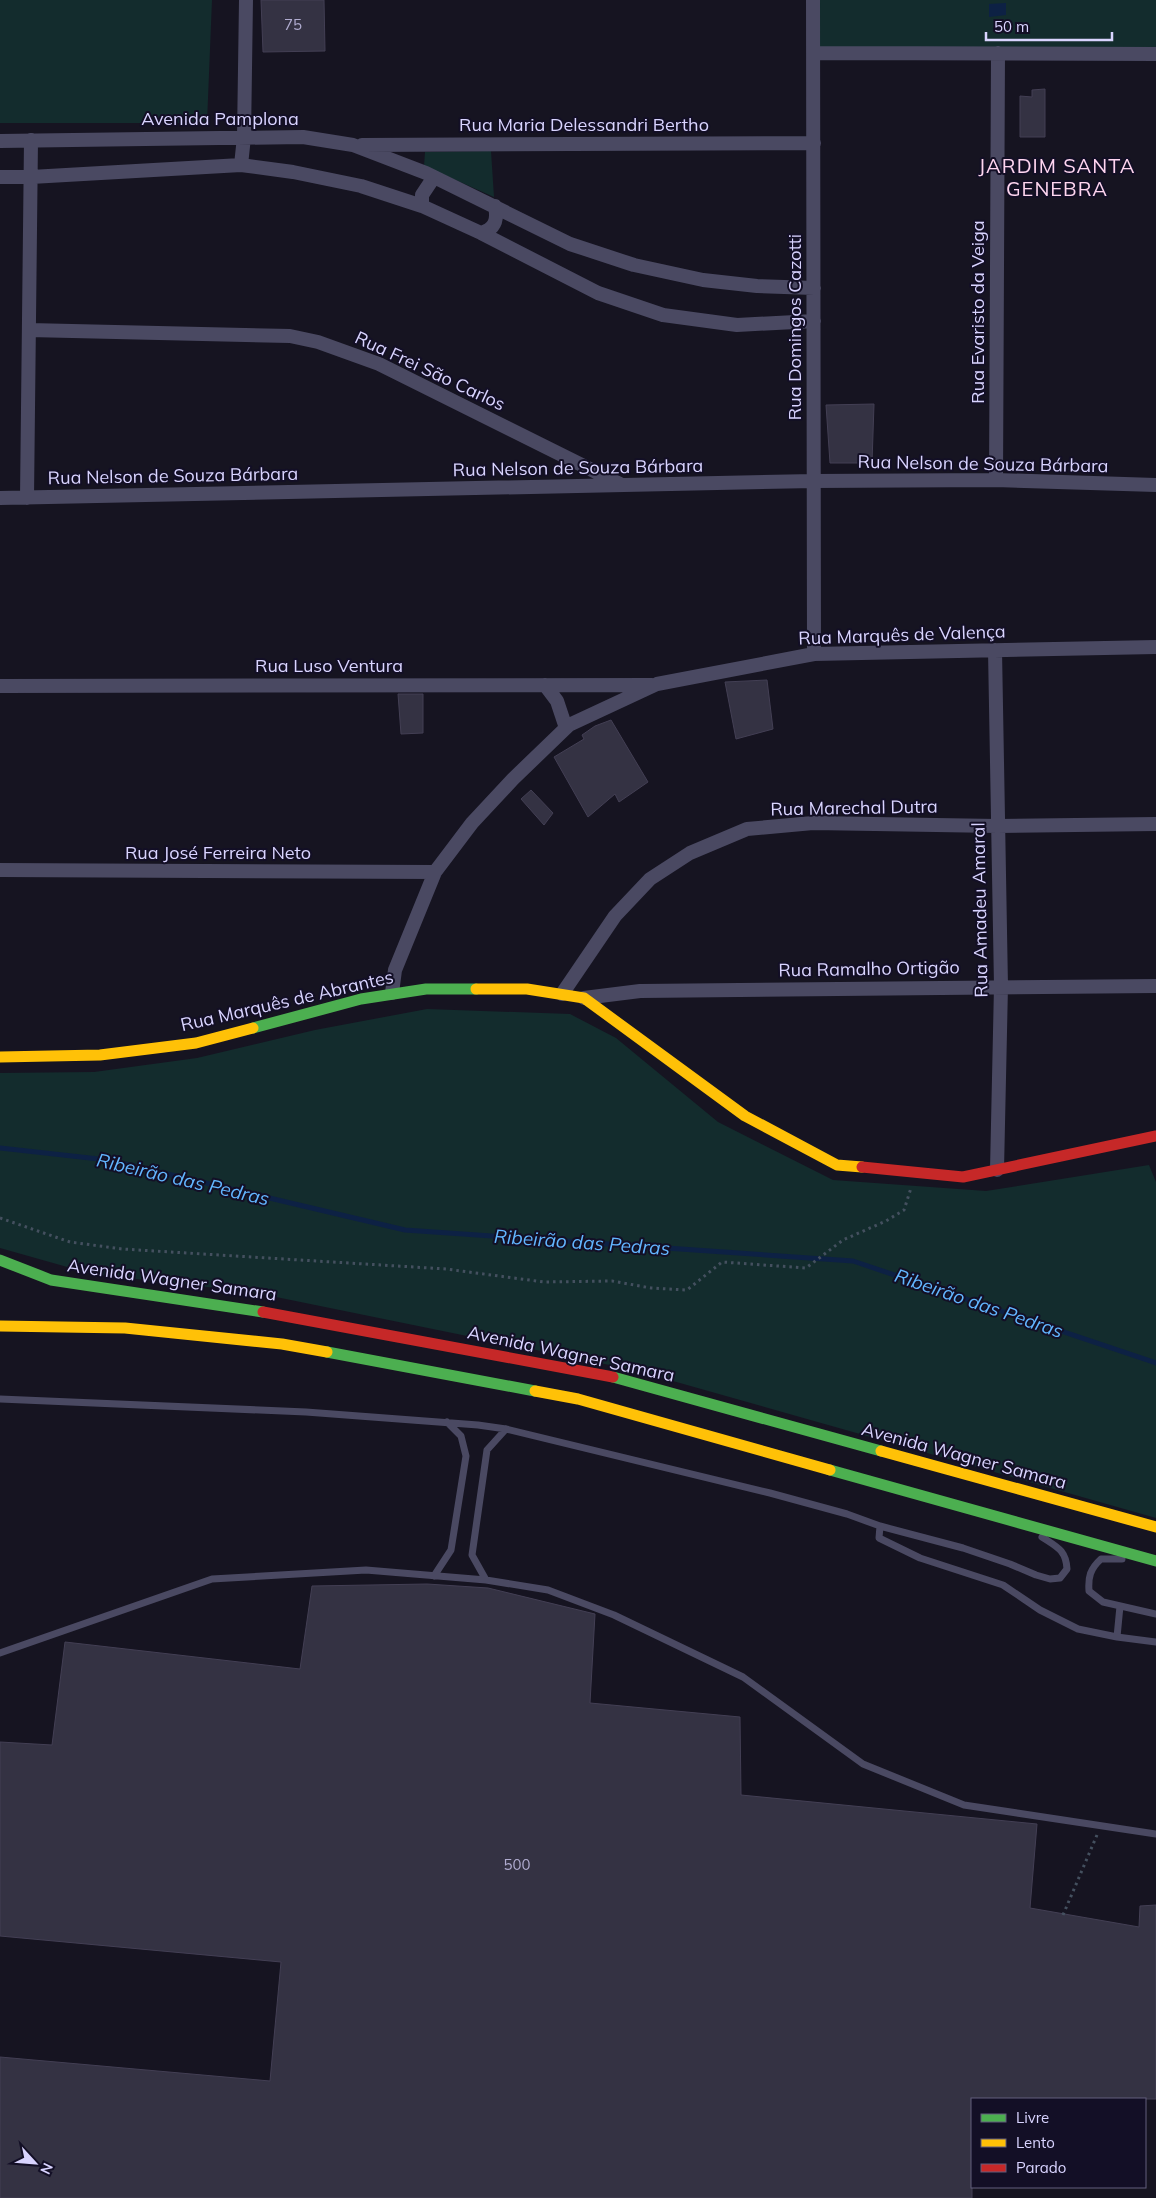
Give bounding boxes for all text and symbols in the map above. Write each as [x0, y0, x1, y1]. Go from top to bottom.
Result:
scale bar [986, 10, 1112, 42]
house number: 75 [284, 15, 302, 34]
text: 50 m [994, 17, 1029, 36]
street label: Avenida Pamplona [141, 107, 299, 130]
street label: Rua Maria Delessandri Bertho [459, 113, 709, 136]
district label: JARDIM SANTA GENEBRA [979, 153, 1135, 201]
street label: Rua Evaristo da Veiga [966, 220, 989, 404]
street label: Rua Domingos Cazotti [783, 234, 806, 420]
street label: Rua Frei São Carlos [351, 326, 509, 416]
street label: Rua Nelson de Souza Bárbara [857, 450, 1109, 477]
street label: Rua Nelson de Souza Bárbara [452, 454, 704, 481]
street label: Rua Nelson de Souza Bárbara [47, 462, 299, 489]
street label: Rua Marquês de Valença [798, 619, 1006, 650]
street label: Rua Luso Ventura [255, 654, 403, 677]
street label: Rua Marechal Dutra [770, 795, 938, 820]
street label: Rua Amadeu Amaral [966, 822, 993, 998]
street label: Rua José Ferreira Neto [125, 841, 311, 864]
street label: Rua Ramalho Ortigão [778, 955, 960, 982]
street label: Rua Marquês de Abrantes [178, 965, 396, 1036]
water label: Ribeirão das Pedras [94, 1147, 272, 1211]
water label: Ribeirão das Pedras [493, 1224, 671, 1260]
street label: Avenida Wagner Samara [66, 1253, 278, 1306]
water label: Ribeirão das Pedras [892, 1263, 1066, 1343]
street label: Avenida Wagner Samara [465, 1320, 677, 1387]
street label: Avenida Wagner Samara [859, 1417, 1069, 1494]
house number: 500 [503, 1855, 531, 1874]
legend [971, 2098, 1146, 2188]
text: Livre [1016, 2108, 1049, 2127]
text: Lento [1016, 2133, 1055, 2152]
north arrow [10, 2138, 60, 2188]
text: Parado [1016, 2158, 1066, 2177]
text: N [36, 2160, 57, 2177]

